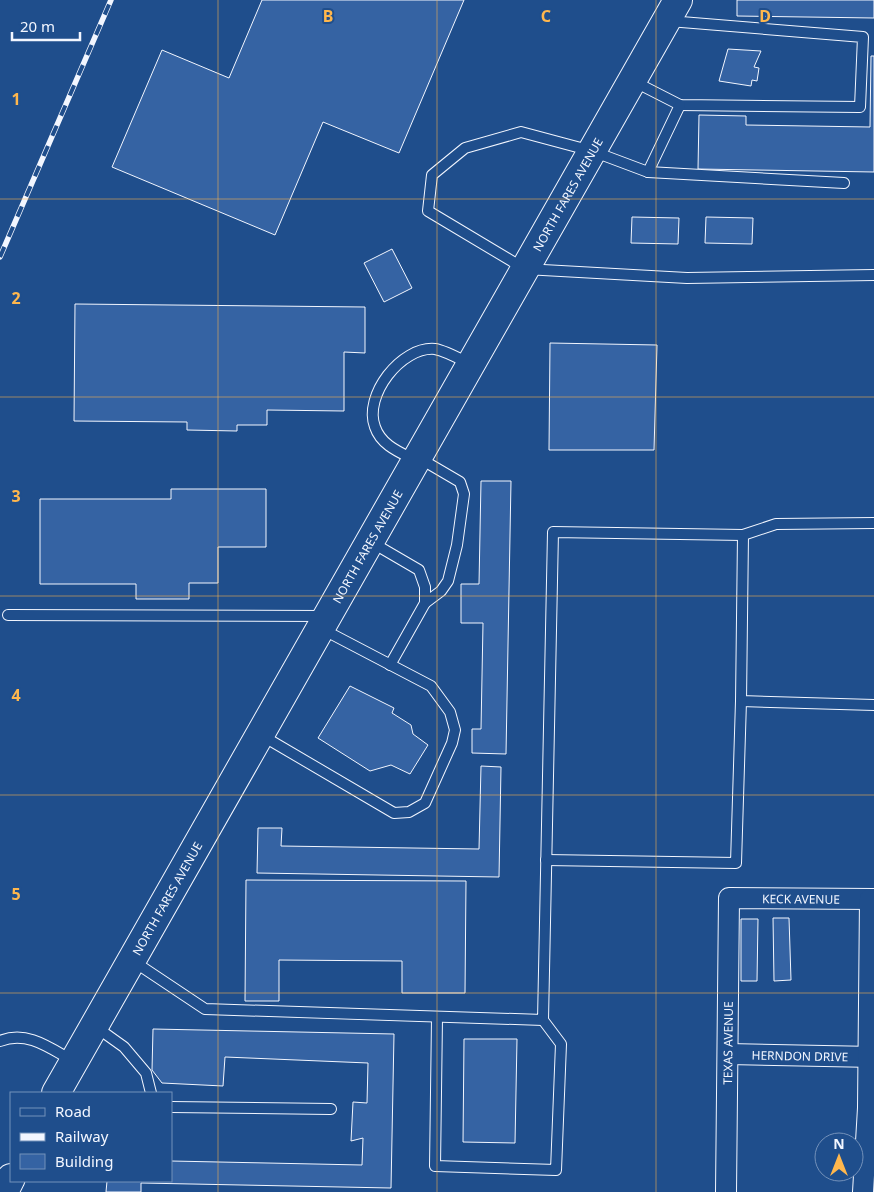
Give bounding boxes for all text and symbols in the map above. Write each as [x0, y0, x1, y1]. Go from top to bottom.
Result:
text: B [323, 5, 333, 27]
text: C [541, 5, 551, 27]
text: D [759, 5, 771, 27]
scale bar [12, 10, 80, 42]
text: 20 m [20, 16, 55, 36]
text: 1 [11, 88, 21, 110]
street label: NORTH FARES AVENUE [528, 135, 606, 254]
text: 2 [11, 287, 21, 309]
text: 3 [11, 485, 21, 507]
street label: NORTH FARES AVENUE [328, 487, 406, 606]
text: 4 [11, 684, 21, 706]
street label: NORTH FARES AVENUE [128, 839, 206, 958]
text: 5 [11, 883, 21, 905]
street label: KECK AVENUE [762, 890, 840, 907]
street label: TEXAS AVENUE [719, 1001, 736, 1085]
street label: HERNDON DRIVE [751, 1046, 849, 1065]
legend [10, 1092, 172, 1182]
text: Road [55, 1101, 91, 1121]
text: Railway [55, 1126, 109, 1146]
north arrow [814, 1132, 864, 1182]
text: N [833, 1134, 845, 1153]
text: Building [55, 1151, 113, 1171]

